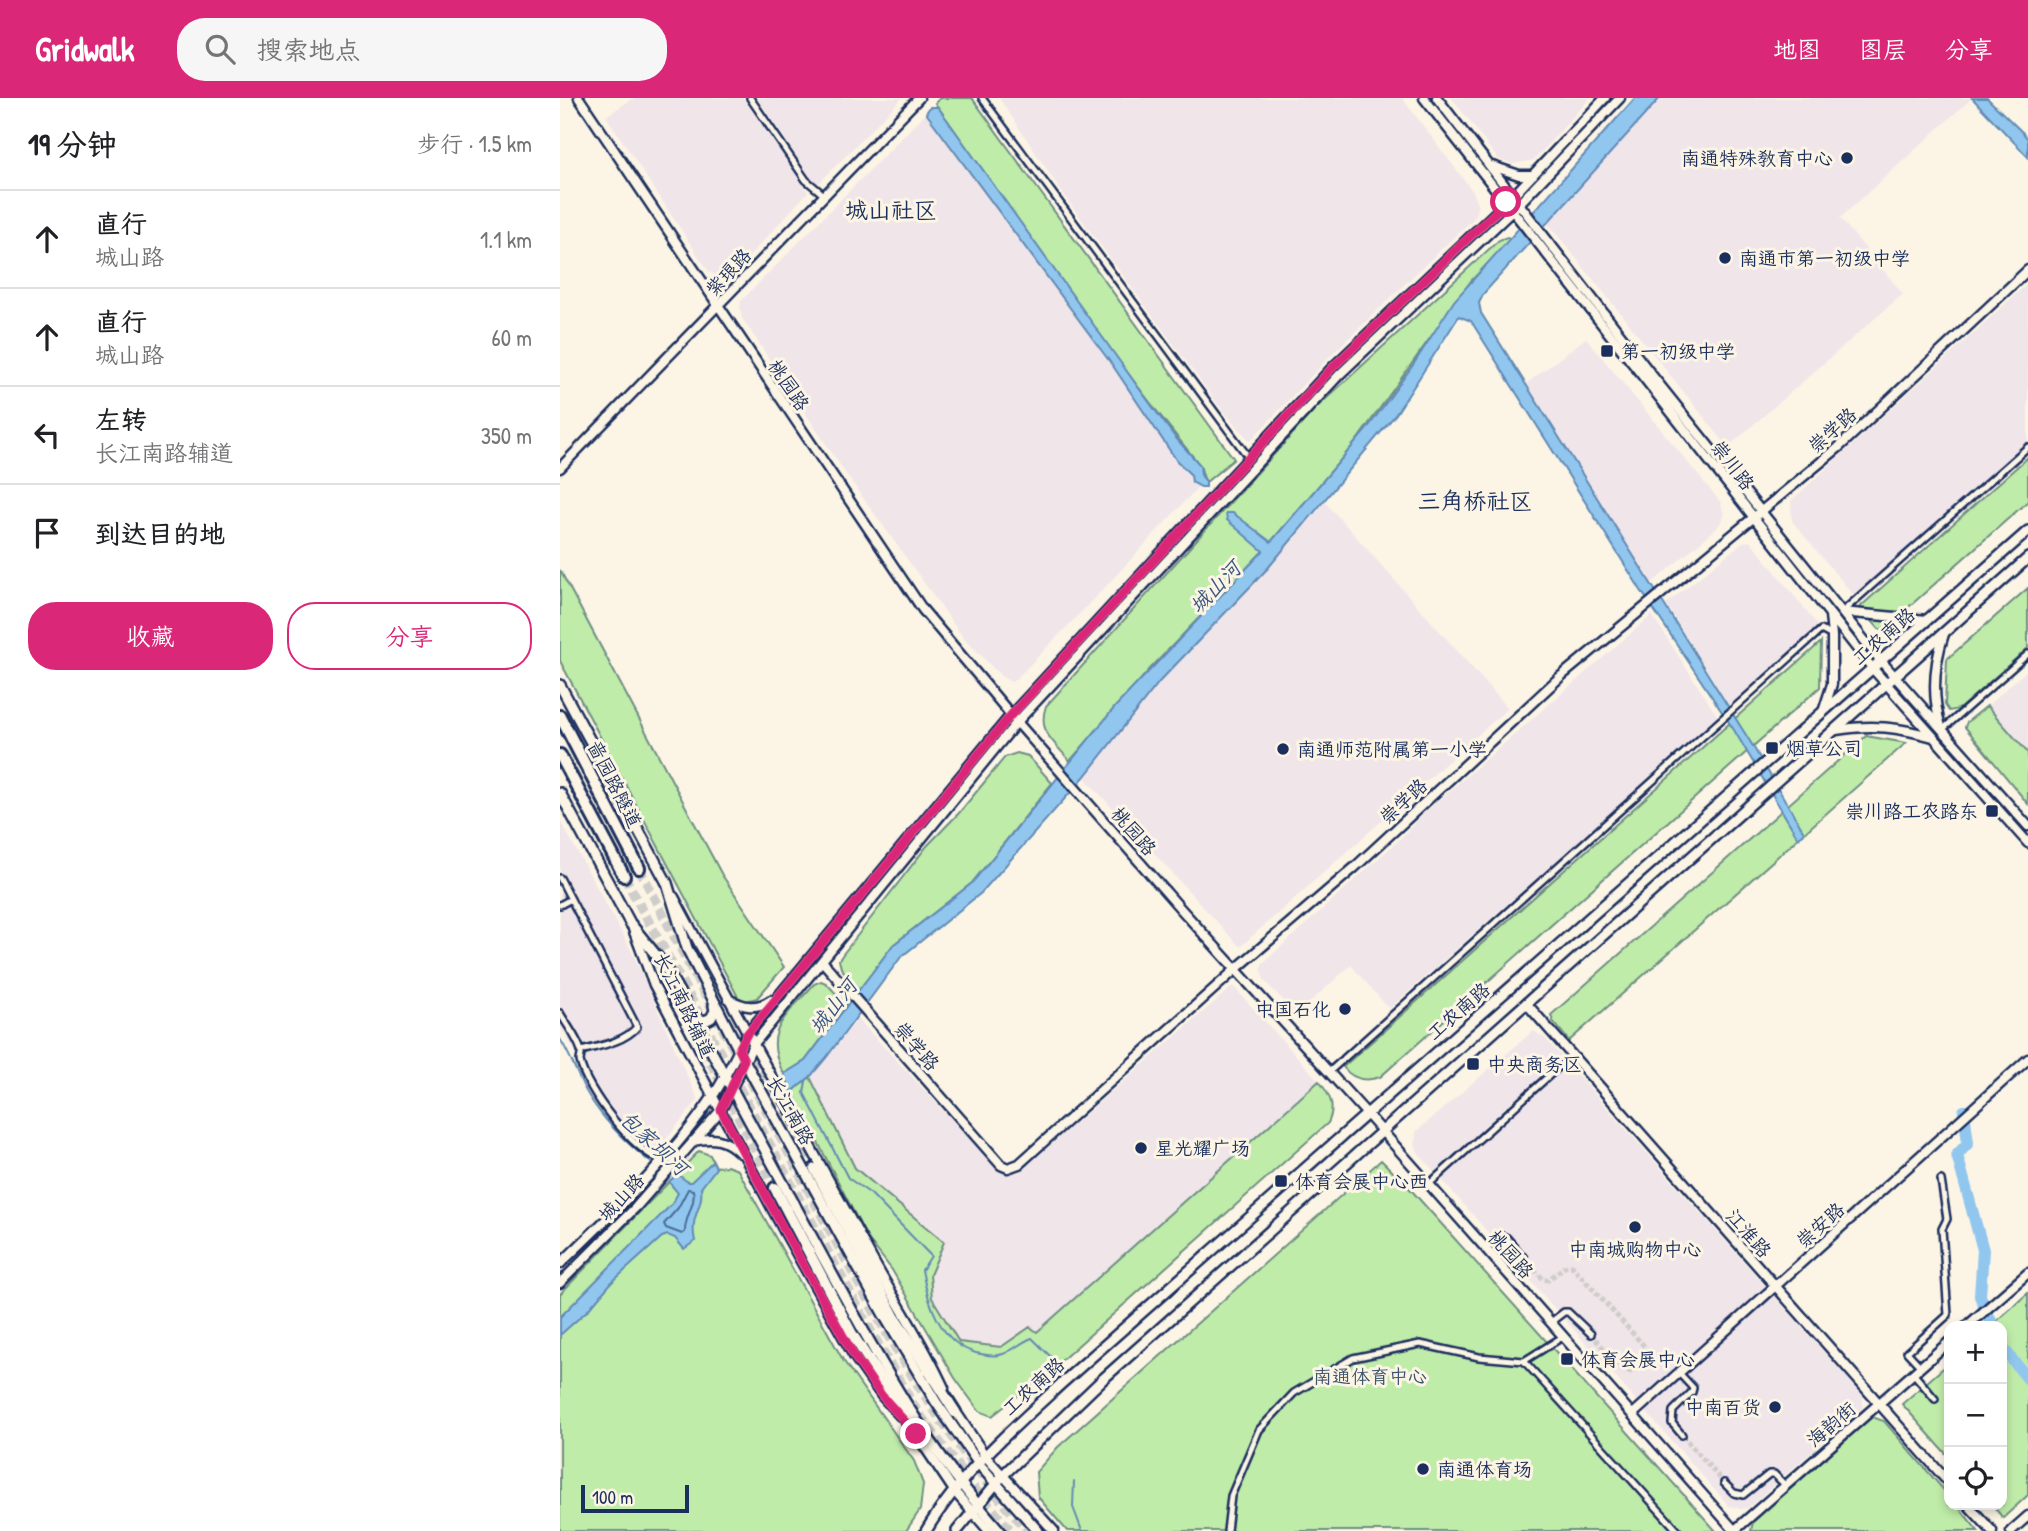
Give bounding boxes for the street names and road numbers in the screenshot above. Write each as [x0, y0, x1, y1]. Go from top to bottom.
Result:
street label: 紫琅路 [699, 242, 757, 302]
street label: 桃园路 [762, 354, 816, 416]
street label: 崇学路 [1802, 401, 1862, 459]
street label: 崇川路 [1705, 435, 1761, 495]
street label: 工农南路 [1846, 601, 1920, 671]
street label: 啬园路隧道 [582, 736, 648, 832]
street label: 崇学路 [1373, 772, 1433, 830]
street label: 桃园路 [1105, 801, 1163, 861]
street label: 长江南路辅道 [648, 948, 722, 1062]
street label: 工农南路 [1421, 976, 1495, 1046]
street label: 崇学路 [888, 1016, 946, 1076]
street label: 长江南路 [761, 1070, 821, 1150]
street label: 城山路 [592, 1167, 650, 1227]
street label: 崇安路 [1790, 1196, 1850, 1254]
street label: 江淮路 [1720, 1203, 1778, 1263]
street label: 桃园路 [1482, 1224, 1540, 1284]
street label: 工农南路 [996, 1351, 1070, 1421]
street label: 海韵街 [1801, 1395, 1861, 1453]

